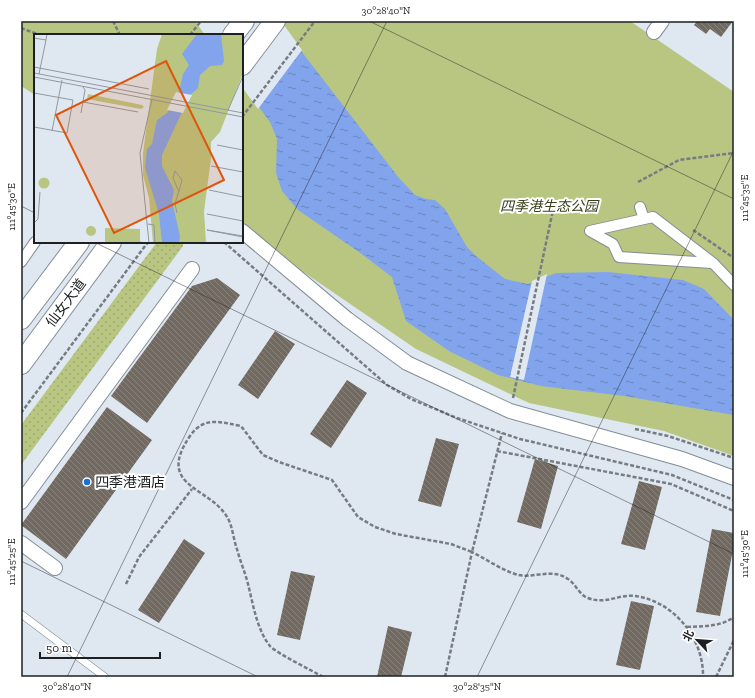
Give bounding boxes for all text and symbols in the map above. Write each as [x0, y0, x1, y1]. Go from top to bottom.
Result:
text: 30°28'40"N [362, 5, 411, 17]
inset map [34, 34, 243, 243]
text: 111°45'35"E [739, 174, 751, 221]
text: 111°45'30"E [6, 183, 18, 231]
park label: 四季港生态公园 [500, 198, 600, 215]
street label: 仙女大道 [42, 276, 90, 330]
place label: 四季港酒店 [95, 474, 165, 491]
marker: 四季港酒店 [82, 477, 92, 487]
text: 111°45'30"E [739, 530, 751, 578]
text: 111°45'25"E [6, 538, 18, 586]
north arrow [677, 620, 717, 660]
text: 北 [680, 628, 697, 644]
scale bar [40, 634, 160, 660]
text: 50 m [46, 641, 73, 655]
text: 30°28'40"N [43, 681, 92, 693]
text: 30°28'35"N [453, 681, 502, 693]

